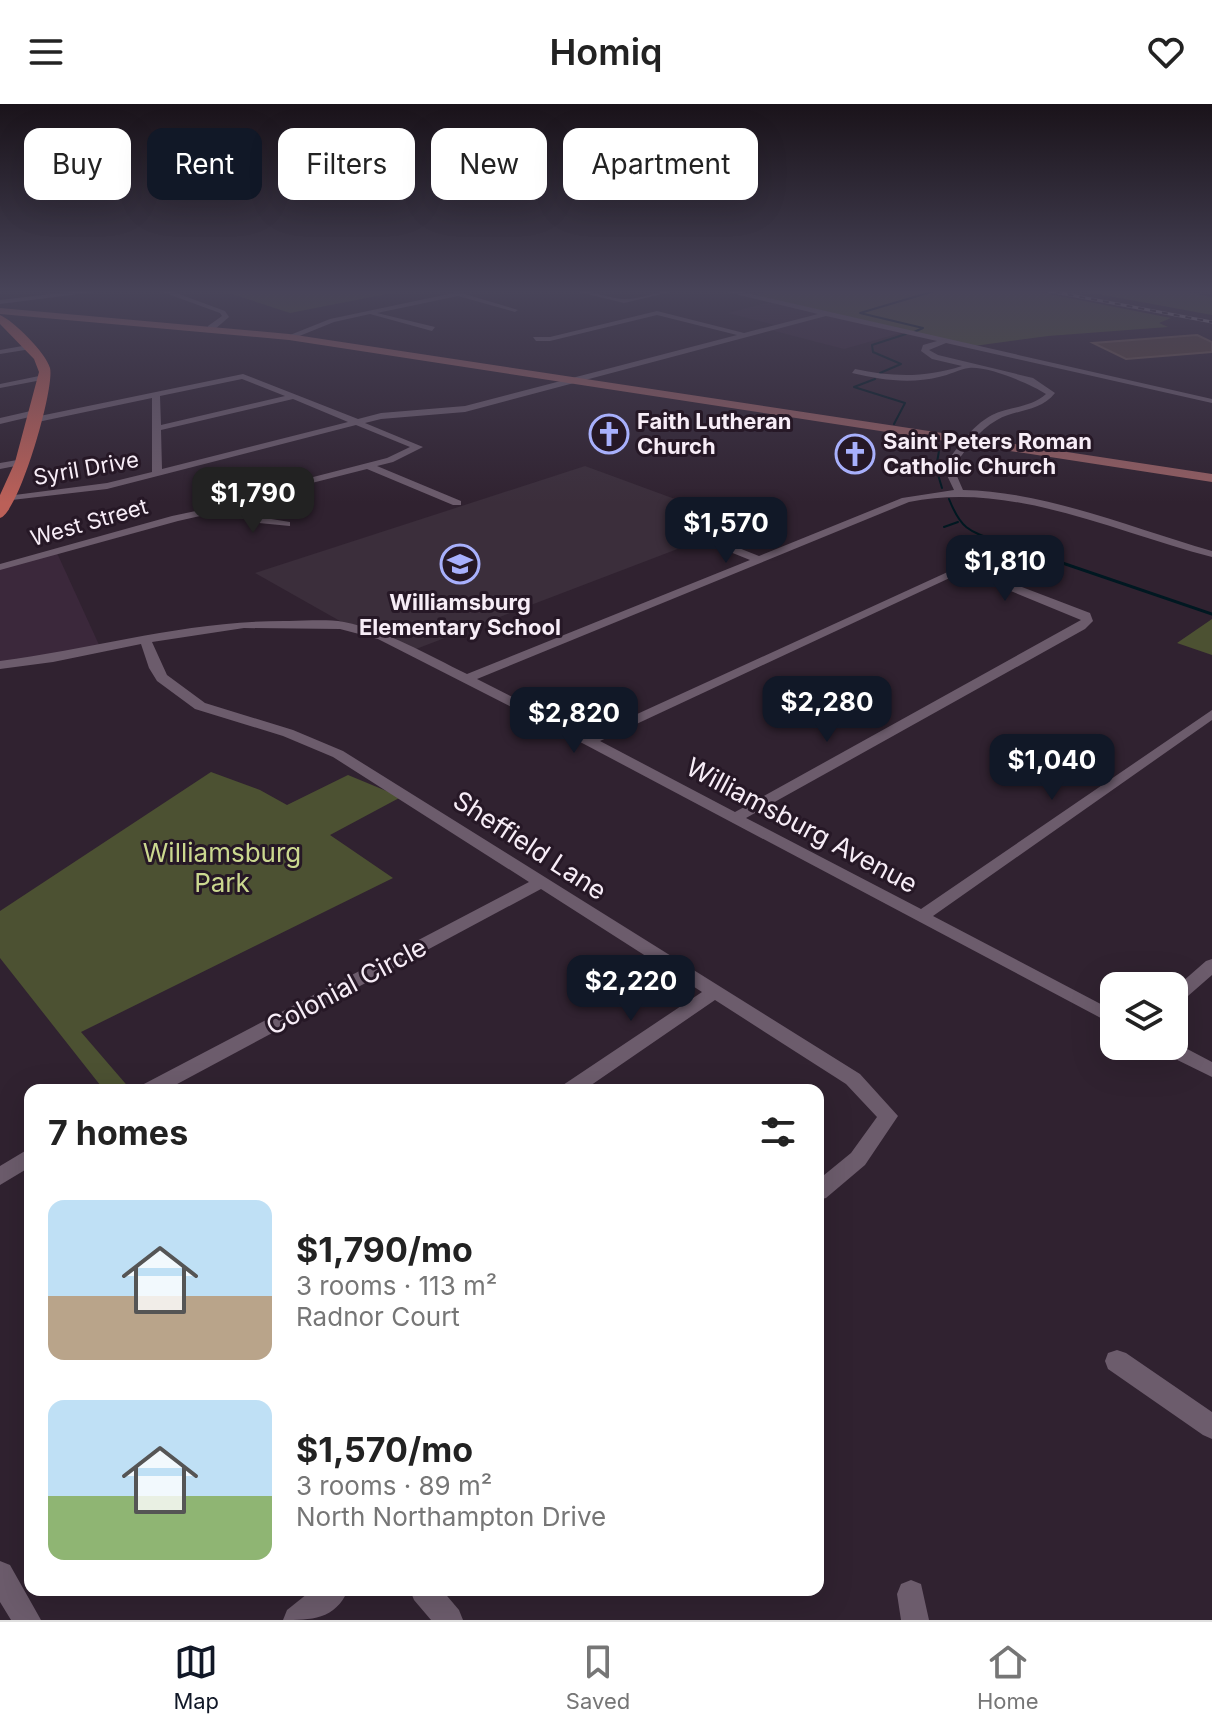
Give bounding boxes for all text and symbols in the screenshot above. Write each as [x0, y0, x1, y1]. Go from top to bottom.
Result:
icon: menu [24, 30, 68, 74]
text: Homiq [549, 30, 663, 74]
icon: heart [1144, 30, 1188, 74]
chip: Buy [24, 128, 131, 200]
chip: Rent [147, 128, 262, 200]
chip: Filters [278, 128, 415, 200]
chip: New [431, 128, 547, 200]
chip: Apartment [563, 128, 758, 200]
place label: Faith Lutheran Church [637, 408, 791, 459]
church icon: Faith Lutheran Church [588, 413, 630, 455]
place label: Saint Peters Roman Catholic Church [883, 428, 1092, 479]
church icon: Saint Peters Roman Catholic Church [834, 433, 876, 475]
street label: Syril Drive [31, 446, 141, 490]
pin: $1,790 [188, 467, 318, 535]
text: $1,790 [210, 477, 296, 508]
street label: West Street [28, 493, 150, 551]
pin: $1,570 [661, 497, 791, 565]
text: $1,570 [683, 507, 769, 538]
pin: $1,810 [940, 535, 1070, 603]
school or university icon: Williamsburg Elementary School [439, 543, 481, 585]
text: $1,810 [964, 545, 1046, 576]
place label: Williamsburg Elementary School [359, 589, 561, 640]
pin: $2,280 [762, 676, 892, 744]
text: $2,280 [781, 686, 873, 717]
pin: $2,820 [509, 687, 639, 755]
text: $2,820 [528, 697, 620, 728]
pin: $1,040 [987, 734, 1117, 802]
text: $1,040 [1008, 744, 1096, 775]
street label: Williamsburg Avenue [681, 751, 923, 899]
street label: Sheffield Lane [448, 784, 612, 906]
park label: Williamsburg Park [143, 837, 301, 898]
street label: Colonial Circle [260, 931, 432, 1041]
pin: $2,220 [566, 955, 696, 1023]
text: $2,220 [585, 965, 677, 996]
map controls [1100, 972, 1188, 1060]
button: layers [1100, 972, 1188, 1060]
icon: filters [756, 1110, 800, 1154]
text: 7 homes [48, 1112, 188, 1153]
text: $1,790/mo [296, 1229, 473, 1270]
icon: home [112, 1232, 208, 1328]
text: 3 rooms · 113 m² [296, 1270, 497, 1301]
text: Radnor Court [296, 1301, 460, 1332]
text: $1,570/mo [296, 1429, 473, 1470]
icon: home [112, 1432, 208, 1528]
text: 3 rooms · 89 m² [296, 1470, 492, 1501]
text: North Northampton Drive [296, 1501, 606, 1532]
tab: Map [173, 1640, 219, 1714]
tab: Saved [566, 1640, 630, 1714]
tab: Home [977, 1640, 1039, 1714]

